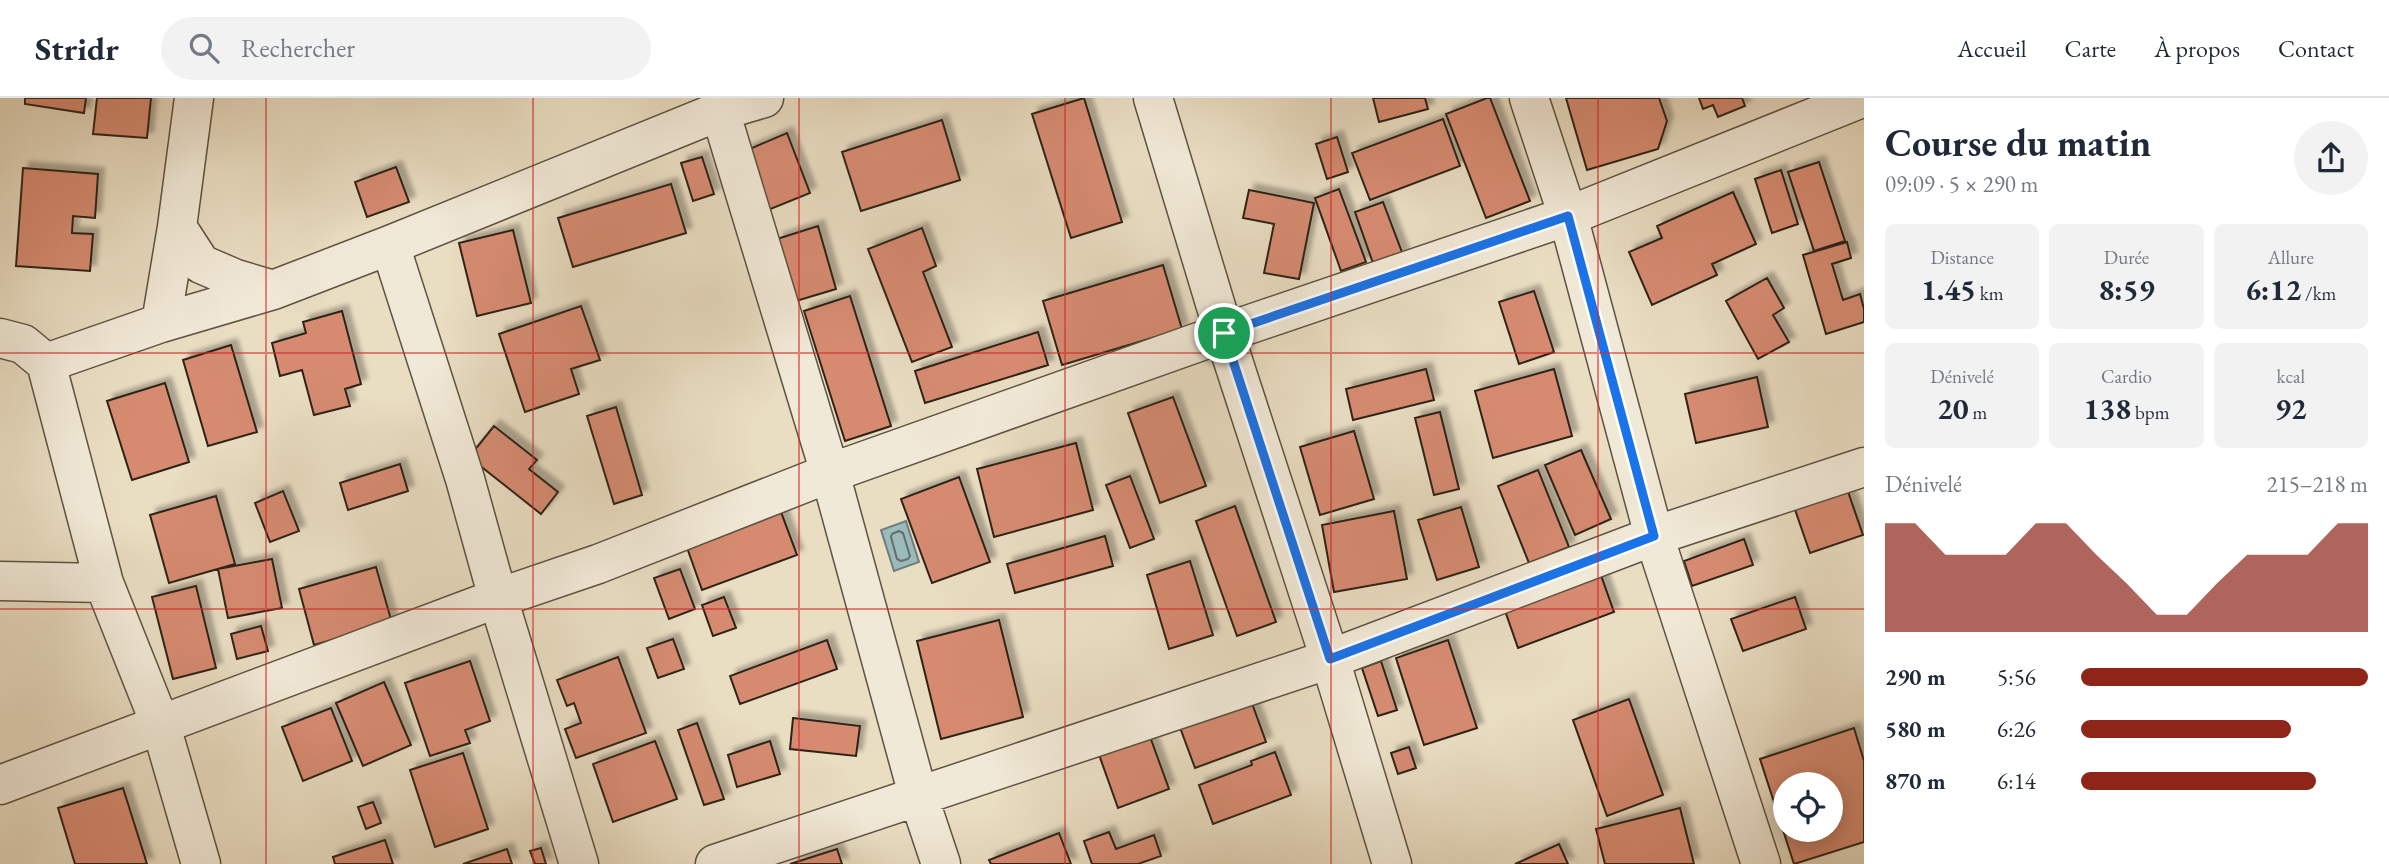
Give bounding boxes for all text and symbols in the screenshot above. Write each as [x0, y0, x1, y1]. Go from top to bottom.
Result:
search box [161, 17, 651, 80]
text: Stridr [35, 27, 119, 70]
icon: search [185, 29, 223, 67]
text: Rechercher [241, 31, 355, 65]
text: Accueil [1957, 33, 2027, 64]
text: Carte [2065, 33, 2116, 64]
text: À propos [2154, 33, 2240, 64]
text: Contact [2278, 33, 2354, 64]
text: Course du matin [1885, 118, 2151, 167]
button: share [2294, 121, 2368, 195]
text: 09:09 · 5 × 290 m [1885, 169, 2038, 199]
text: Distance [1930, 245, 1994, 270]
text: Durée [2104, 245, 2149, 270]
text: Allure [2268, 245, 2314, 270]
text: 1.45 [1921, 270, 1976, 309]
text: 8:59 [2098, 270, 2155, 309]
text: 6:12 [2245, 270, 2301, 309]
text: km [1976, 281, 2003, 306]
text: /km [2301, 281, 2336, 306]
pin [1194, 303, 1254, 363]
icon: arrive [1205, 314, 1243, 352]
text: Dénivelé [1930, 364, 1994, 389]
text: Cardio [2101, 364, 2152, 389]
text: kcal [2277, 364, 2305, 389]
text: 20 [1937, 389, 1969, 428]
text: 138 [2084, 389, 2131, 428]
text: 92 [2275, 389, 2307, 428]
text: m [1969, 400, 1987, 425]
text: bpm [2131, 400, 2169, 425]
text: Dénivelé [1885, 469, 1962, 499]
text: 215–218 m [2267, 469, 2368, 499]
text: 290 m [1885, 662, 1946, 692]
text: 5:56 [1997, 662, 2036, 692]
text: 580 m [1885, 714, 1946, 744]
text: 6:26 [1997, 714, 2036, 744]
text: 870 m [1885, 766, 1946, 796]
text: 6:14 [1997, 766, 2036, 796]
map controls [1773, 772, 1843, 842]
button: locate [1773, 772, 1843, 842]

